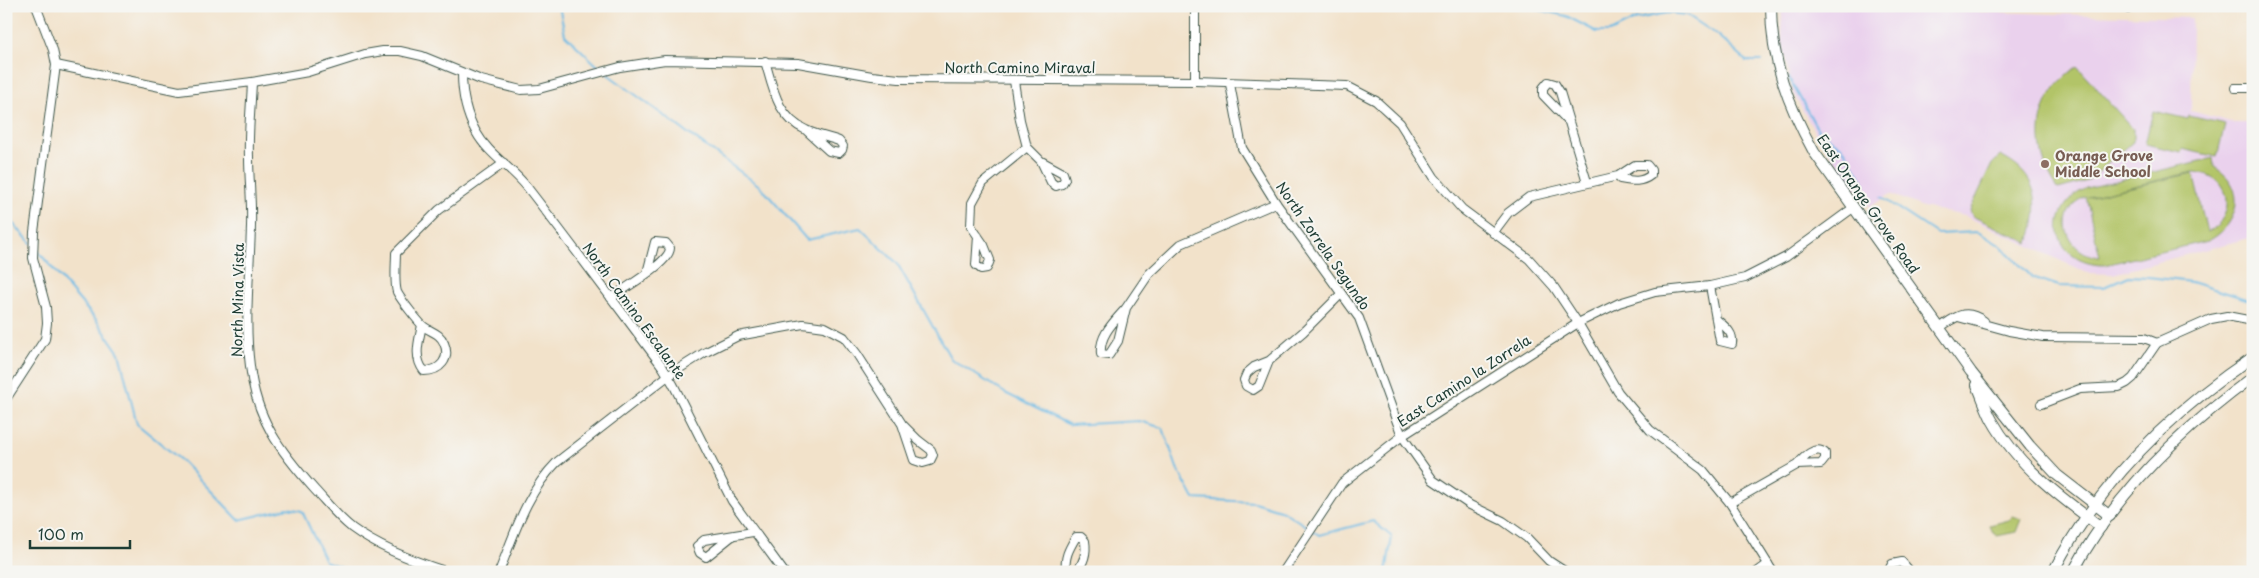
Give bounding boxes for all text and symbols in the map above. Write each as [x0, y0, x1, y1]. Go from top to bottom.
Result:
street label: North Camino Miraval [944, 57, 1096, 78]
street label: East Orange Grove Road [1812, 130, 1925, 278]
place label: Orange Grove Middle School [2055, 145, 2154, 182]
marker: Orange Grove Middle School [2039, 158, 2051, 170]
street label: North Zorrela Segundo [1271, 177, 1376, 314]
street label: North Camino Escalante [578, 238, 691, 384]
street label: North Mina Vista [226, 242, 249, 357]
street label: East Camino la Zorrela [1393, 329, 1535, 432]
scale bar [30, 518, 130, 550]
text: 100 m [38, 522, 84, 545]

